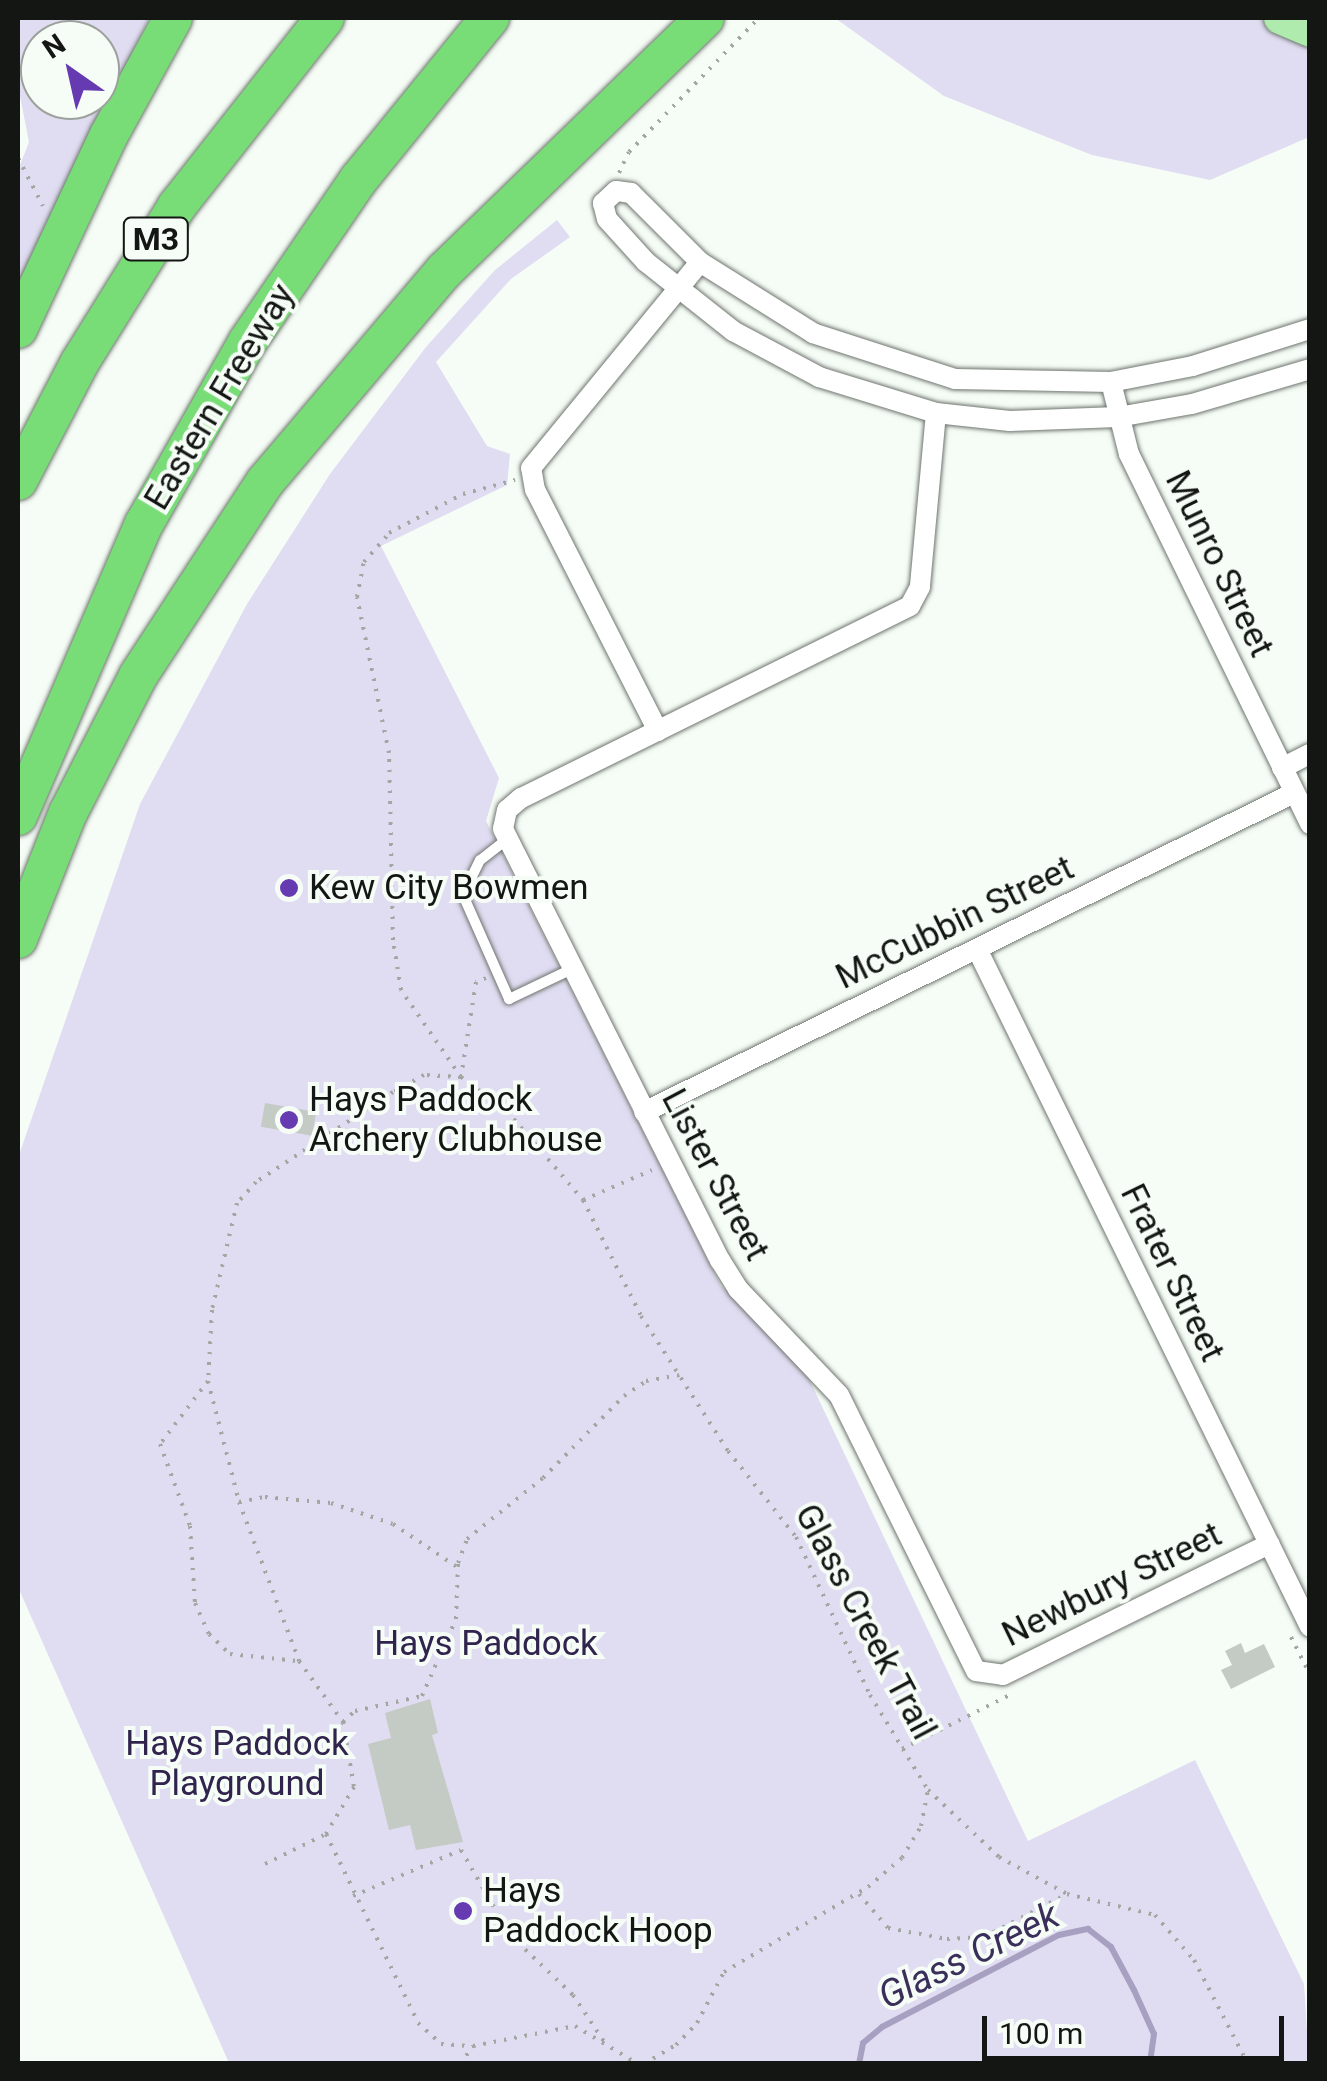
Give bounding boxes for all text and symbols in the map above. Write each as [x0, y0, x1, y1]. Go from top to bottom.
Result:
north arrow [20, 20, 120, 120]
text: N [37, 27, 71, 66]
road number: M3 [121, 212, 191, 266]
street label: Eastern Freeway [136, 276, 304, 518]
street label: Munro Street [1156, 464, 1282, 664]
street label: McCubbin Street [829, 847, 1081, 999]
place label: Kew City Bowmen [309, 867, 589, 909]
marker: Kew City Bowmen [278, 877, 300, 899]
place label: Hays Paddock Archery Clubhouse [309, 1079, 602, 1161]
street label: Lister Street [652, 1082, 778, 1268]
marker: Hays Paddock Archery Clubhouse [278, 1109, 300, 1131]
street label: Frater Street [1111, 1178, 1233, 1368]
street label: Glass Creek Trail [785, 1497, 945, 1747]
street label: Newbury Street [996, 1514, 1228, 1656]
park label: Hays Paddock [374, 1623, 598, 1665]
park label: Hays Paddock Playground [125, 1723, 349, 1805]
place label: Hays Paddock Hoop [483, 1870, 713, 1952]
water label: Glass Creek [871, 1893, 1067, 2019]
marker: Hays Paddock Hoop [452, 1900, 474, 1922]
scale bar [987, 1996, 1290, 2058]
text: 100 m [999, 2016, 1083, 2051]

